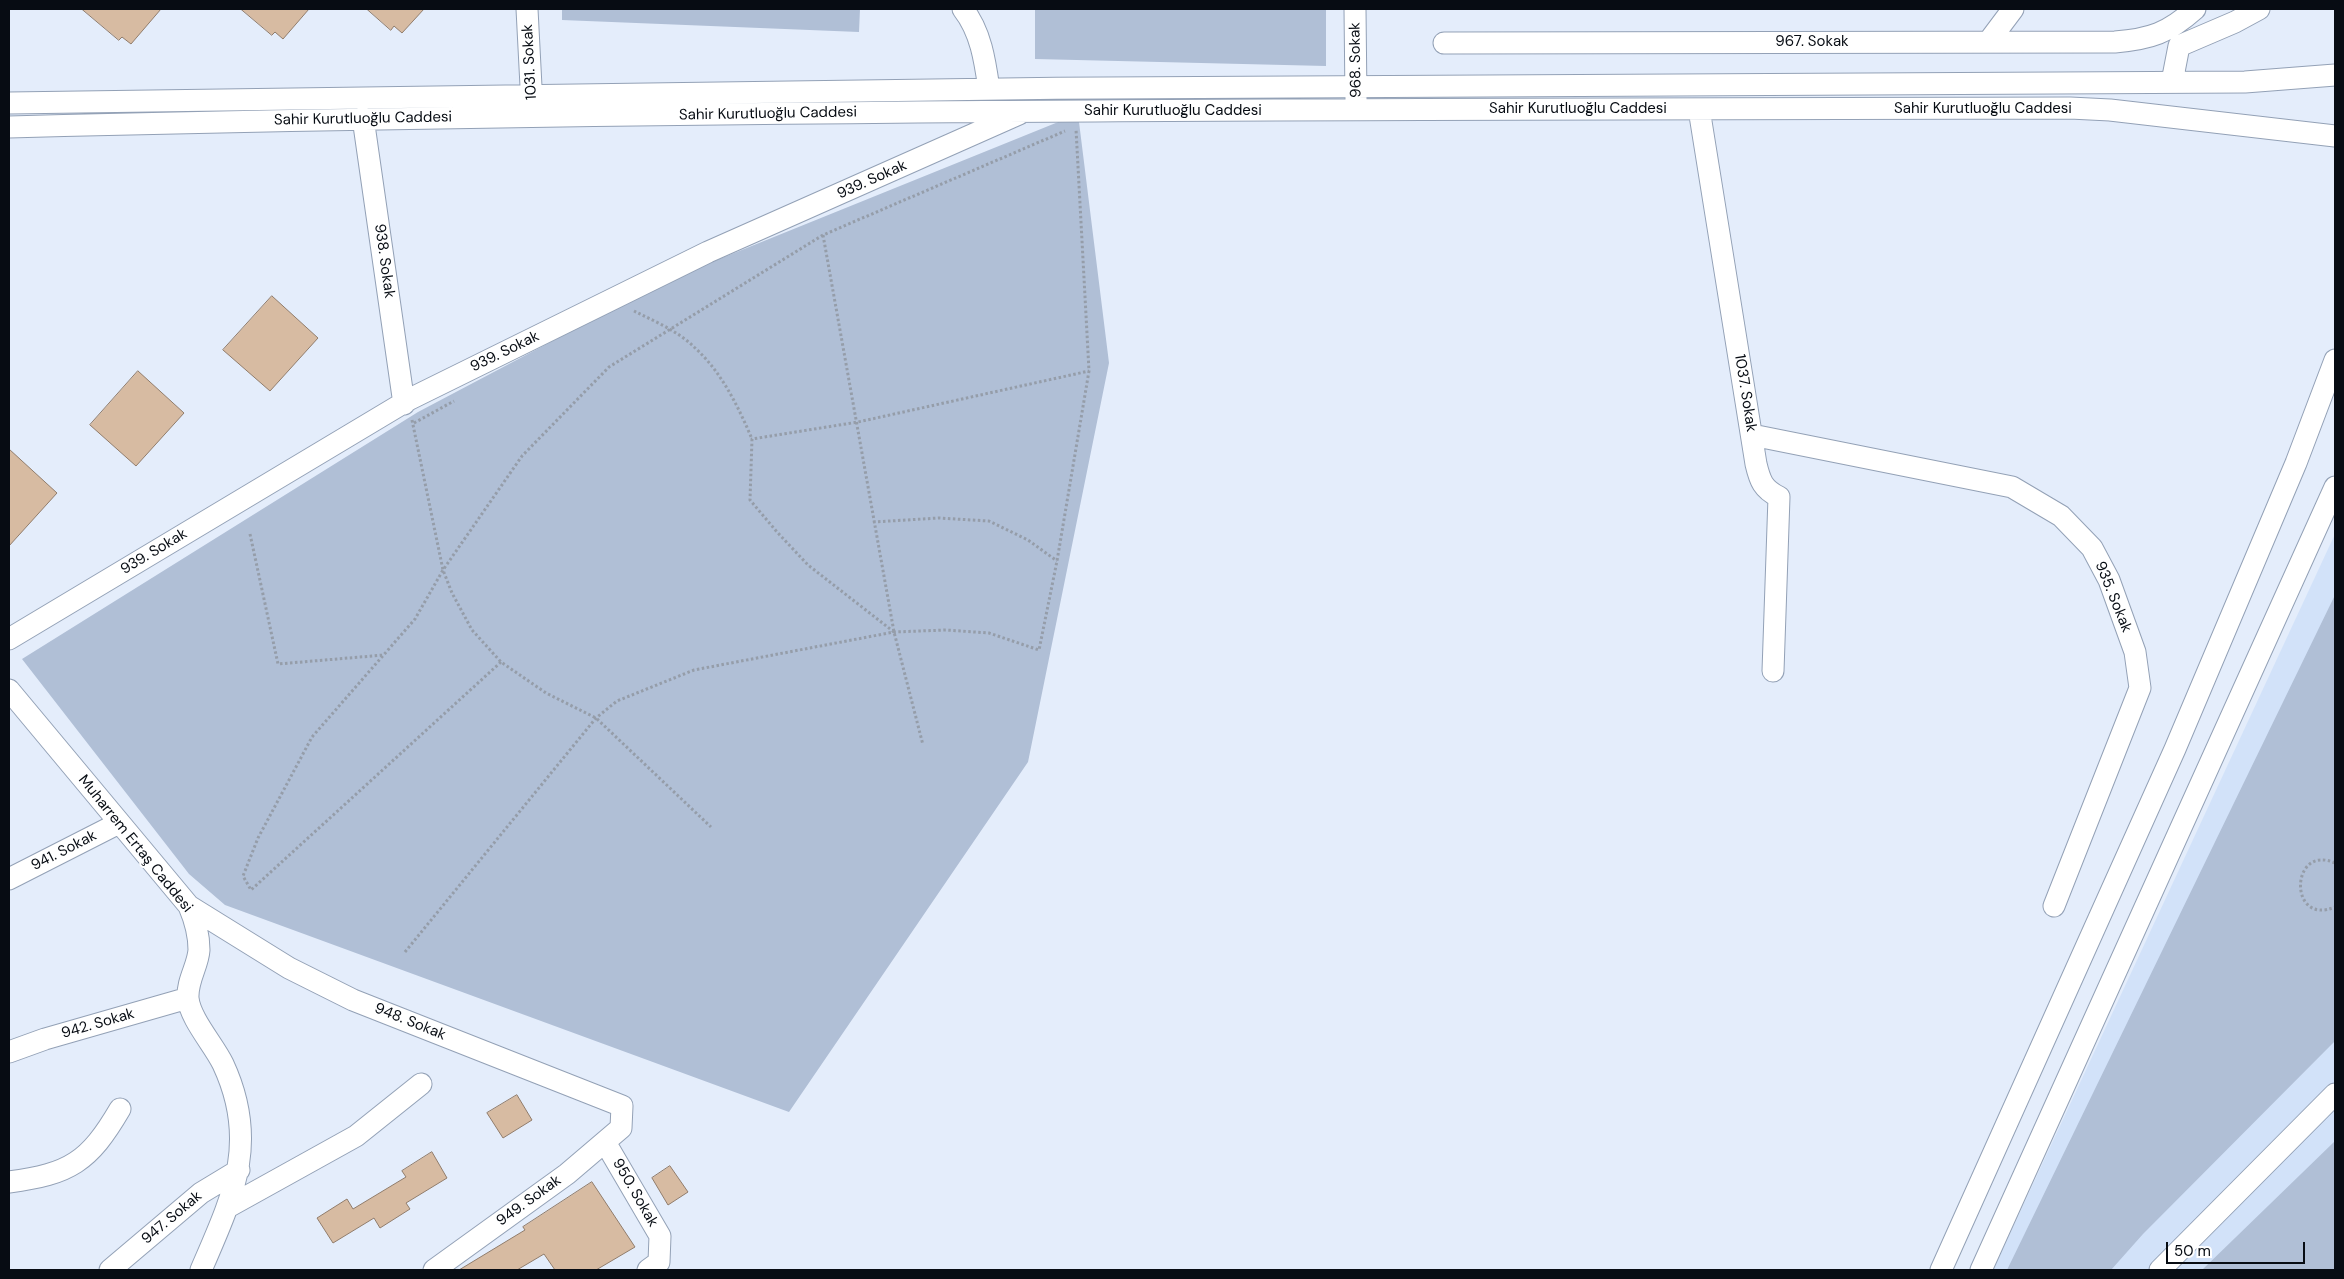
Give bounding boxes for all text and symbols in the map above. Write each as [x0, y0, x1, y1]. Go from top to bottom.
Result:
street label: 968. Sokak [1346, 22, 1366, 98]
street label: 1031. Sokak [519, 24, 541, 100]
street label: 967. Sokak [1775, 33, 1849, 51]
street label: Sahir Kurutluoğlu Caddesi [1489, 100, 1667, 118]
street label: Sahir Kurutluoğlu Caddesi [1894, 100, 2072, 118]
street label: Sahir Kurutluoğlu Caddesi [1084, 102, 1262, 120]
street label: Sahir Kurutluoğlu Caddesi [679, 103, 857, 125]
street label: Sahir Kurutluoğlu Caddesi [274, 108, 452, 130]
street label: 939. Sokak [834, 157, 910, 203]
street label: 938. Sokak [370, 223, 398, 299]
street label: 939. Sokak [468, 328, 542, 376]
street label: 1037. Sokak [1730, 353, 1760, 433]
street label: 939. Sokak [118, 525, 190, 579]
street label: 935. Sokak [2091, 559, 2135, 635]
street label: Muharrem Ertaş Caddesi [74, 772, 196, 916]
street label: 941. Sokak [28, 827, 100, 875]
street label: 948. Sokak [372, 1000, 448, 1044]
street label: 942. Sokak [60, 1005, 136, 1043]
street label: 950. Sokak [608, 1156, 662, 1230]
street label: 949. Sokak [493, 1172, 565, 1230]
street label: 947. Sokak [138, 1188, 206, 1248]
scale bar [2169, 1232, 2308, 1264]
text: 50 m [2174, 1241, 2211, 1261]

